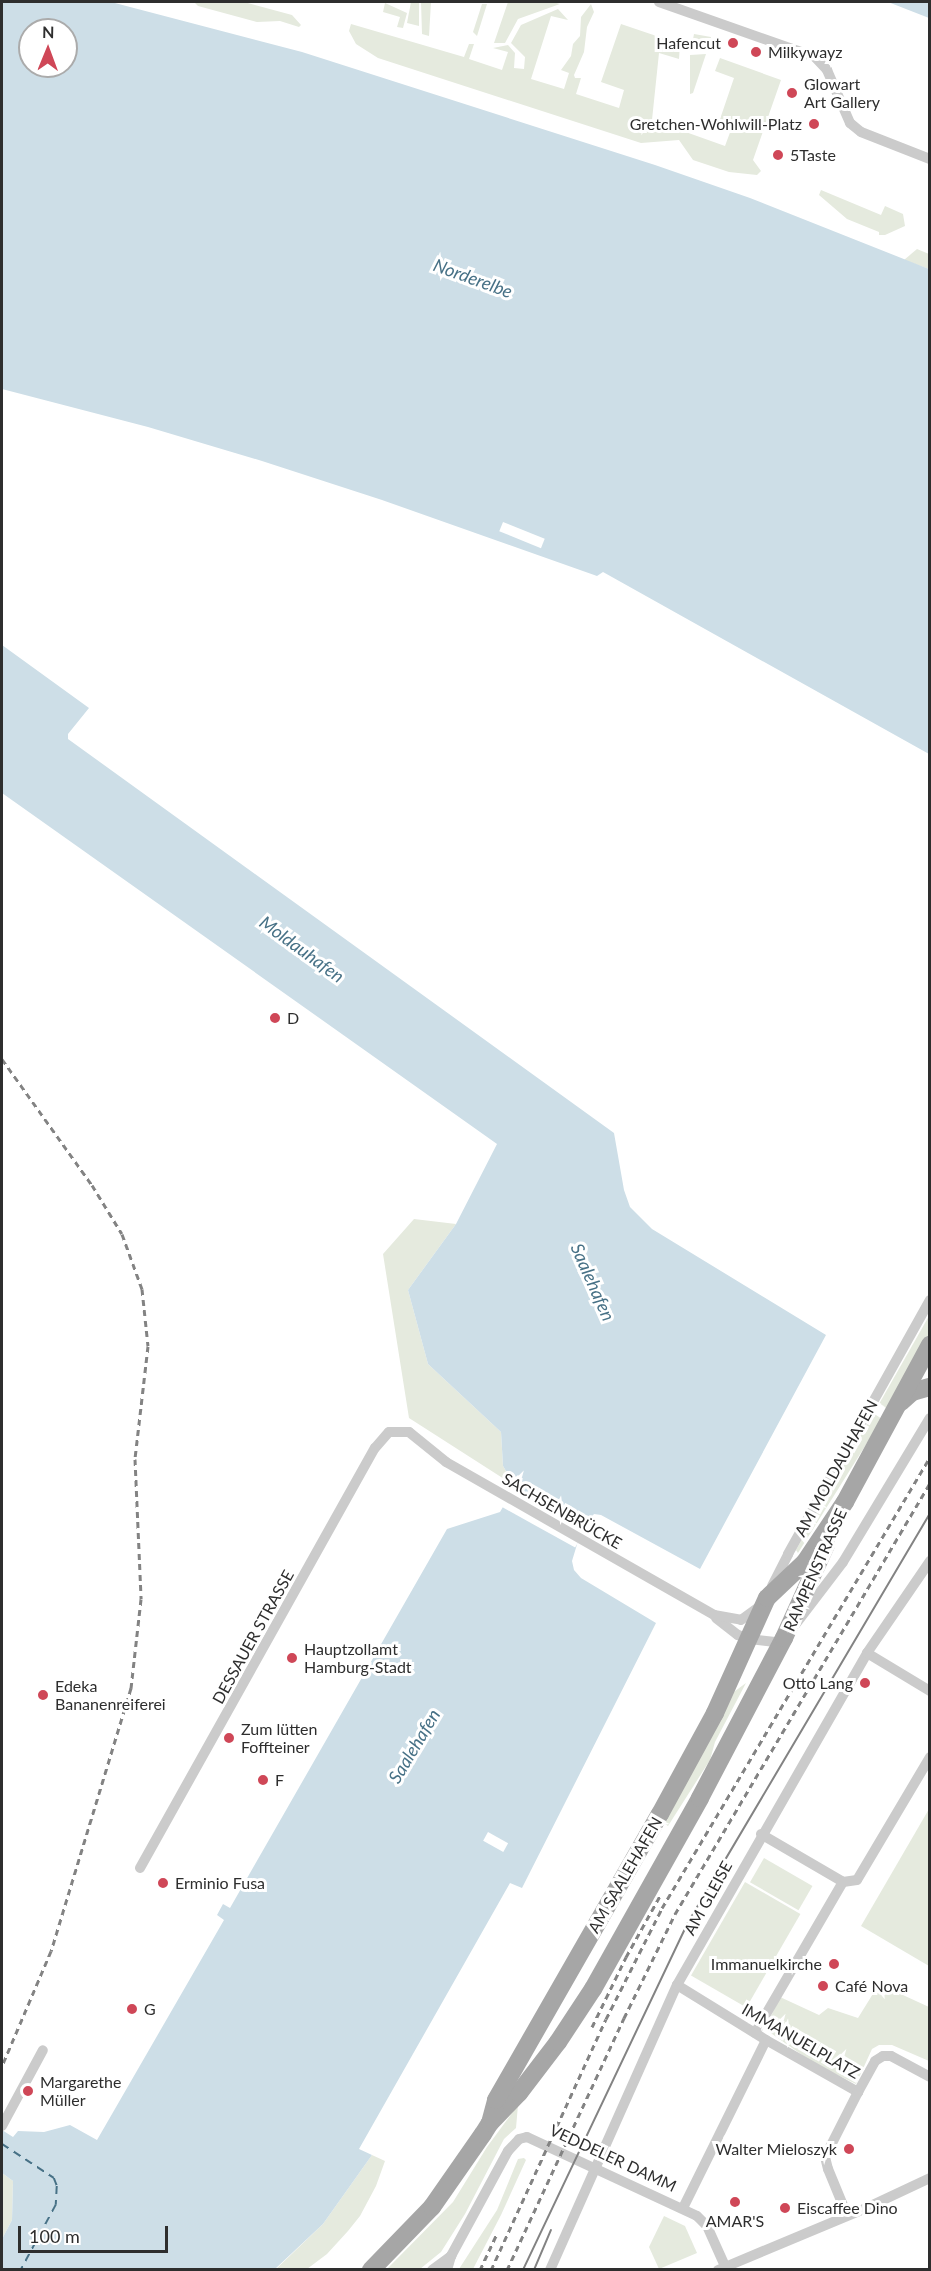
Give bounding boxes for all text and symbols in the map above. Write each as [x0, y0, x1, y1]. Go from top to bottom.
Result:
north arrow [18, 18, 78, 78]
text: N [42, 22, 55, 41]
place label: Hafencut [656, 33, 721, 53]
marker: Hafencut [726, 36, 740, 50]
place label: Milkywayz [768, 42, 842, 62]
marker: Milkywayz [749, 45, 763, 59]
place label: Glowart Art Gallery [804, 74, 880, 112]
marker: Glowart Art Gallery [785, 86, 799, 100]
place label: Gretchen-Wohlwill-Platz [630, 114, 802, 134]
marker: Gretchen-Wohlwill-Platz [807, 117, 821, 131]
place label: 5Taste [790, 145, 836, 165]
marker: 5Taste [771, 148, 785, 162]
water label: Norderelbe [431, 254, 515, 302]
water label: Moldauhafen [255, 911, 349, 987]
place label: D [287, 1008, 299, 1028]
marker: D [268, 1011, 282, 1025]
water label: Saalehafen [566, 1240, 620, 1324]
street label: AM MOLDAUHAFEN [790, 1396, 882, 1540]
street label: SACHSENBRÜCKE [499, 1469, 625, 1553]
street label: RAMPENSTRASSE [779, 1506, 851, 1634]
street label: DESSAUER STRASSE [208, 1567, 298, 1707]
place label: Hauptzollamt Hamburg-Stadt [304, 1639, 412, 1677]
marker: Hauptzollamt Hamburg-Stadt [285, 1651, 299, 1665]
place label: Otto Lang [783, 1673, 853, 1693]
place label: Edeka Bananenreiferei [55, 1676, 166, 1714]
marker: Otto Lang [858, 1676, 872, 1690]
marker: Edeka Bananenreiferei [36, 1688, 50, 1702]
water label: Saalehafen [383, 1705, 445, 1787]
place label: Zum lütten Foffteiner [241, 1719, 317, 1757]
marker: Zum lütten Foffteiner [222, 1731, 236, 1745]
place label: F [275, 1770, 284, 1790]
marker: F [256, 1773, 270, 1787]
street label: AM SAALEHAFEN [584, 1814, 666, 1936]
street label: AM GLEISE [680, 1858, 736, 1938]
place label: Erminio Fusa [175, 1873, 265, 1893]
marker: Erminio Fusa [156, 1876, 170, 1890]
place label: Immanuelkirche [711, 1954, 822, 1974]
marker: Immanuelkirche [827, 1957, 841, 1971]
place label: Café Nova [835, 1976, 908, 1996]
marker: Café Nova [816, 1979, 830, 1993]
place label: G [144, 1999, 156, 2019]
street label: IMMANUELPLATZ [739, 1999, 863, 2083]
marker: G [125, 2002, 139, 2016]
place label: Margarethe Müller [40, 2072, 121, 2110]
marker: Margarethe Müller [21, 2084, 35, 2098]
street label: VEDDELER DAMM [547, 2120, 679, 2196]
place label: Walter Mieloszyk [715, 2139, 837, 2159]
marker: Walter Mieloszyk [842, 2142, 856, 2156]
marker: AMAR'S [728, 2195, 742, 2209]
place label: Eiscaffee Dino [797, 2198, 898, 2218]
marker: Eiscaffee Dino [778, 2201, 792, 2215]
place label: AMAR'S [706, 2211, 764, 2231]
scale bar [21, 2214, 171, 2252]
text: 100 m [29, 2225, 80, 2247]

